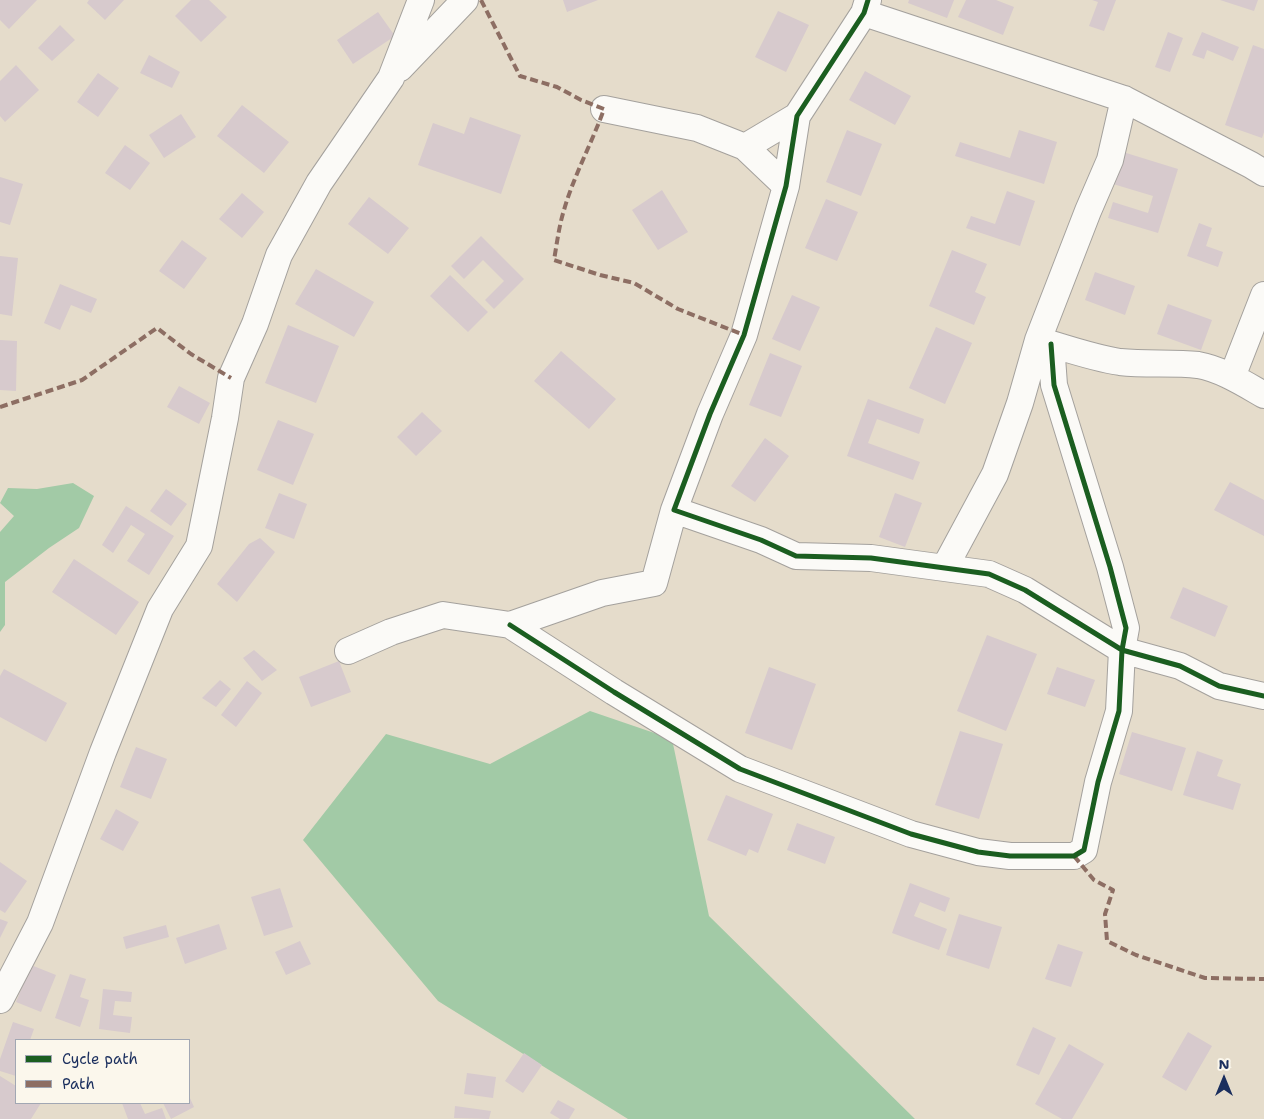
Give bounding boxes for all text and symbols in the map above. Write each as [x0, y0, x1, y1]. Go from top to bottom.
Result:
legend [15, 1039, 190, 1104]
text: Cycle path [62, 1049, 138, 1069]
north arrow [1199, 1054, 1249, 1104]
text: N [1218, 1055, 1230, 1073]
text: Path [62, 1074, 95, 1094]

